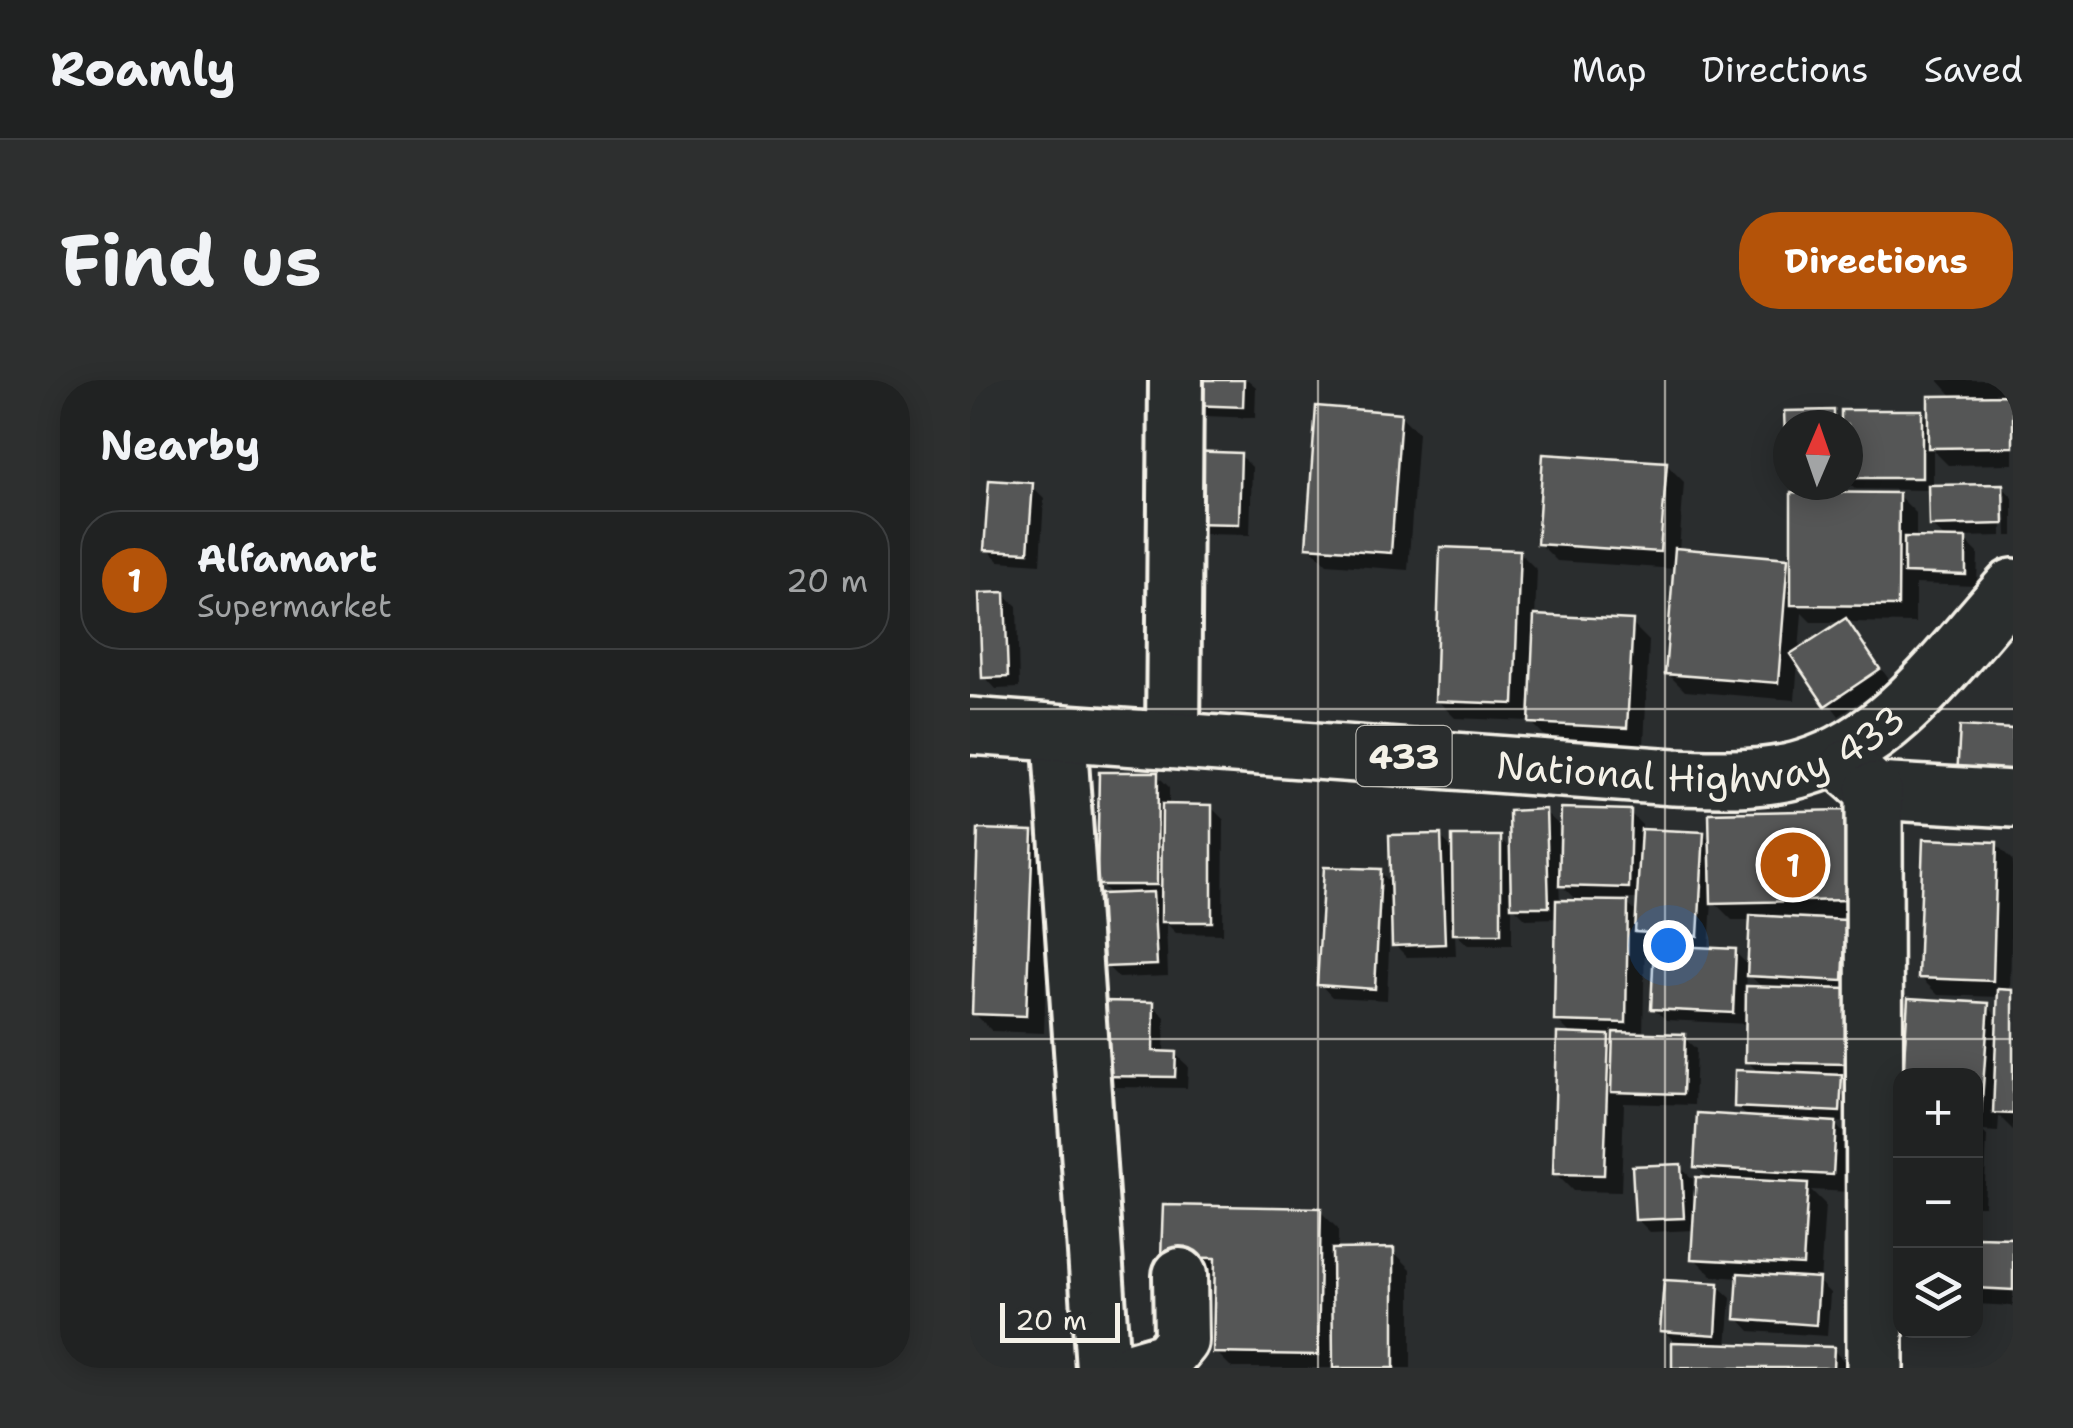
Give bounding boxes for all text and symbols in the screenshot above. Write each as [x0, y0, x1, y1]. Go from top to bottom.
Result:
text: Roamly [50, 37, 236, 101]
text: Map [1572, 46, 1647, 93]
text: Directions [1702, 46, 1869, 93]
text: Saved [1924, 46, 2023, 93]
button: Directions [1739, 212, 2013, 309]
text: Find us [60, 214, 322, 307]
north arrow [1773, 410, 1863, 500]
text: Nearby [100, 417, 260, 473]
text: Alfamart [197, 533, 377, 584]
text: 1 [127, 559, 142, 602]
text: 20 m [786, 559, 868, 602]
text: Supermarket [197, 584, 392, 627]
street label: National Highway 433 [1494, 692, 1916, 804]
road number: 433 [1356, 726, 1452, 786]
pin: 1 [1760, 828, 1826, 902]
your location [1643, 920, 1694, 971]
map controls [1893, 1068, 1983, 1338]
button: + [1893, 1068, 1983, 1158]
button: − [1893, 1158, 1983, 1248]
button: layers [1893, 1248, 1983, 1338]
scale bar [1000, 1298, 1120, 1343]
text: 20 m [1015, 1301, 1087, 1339]

